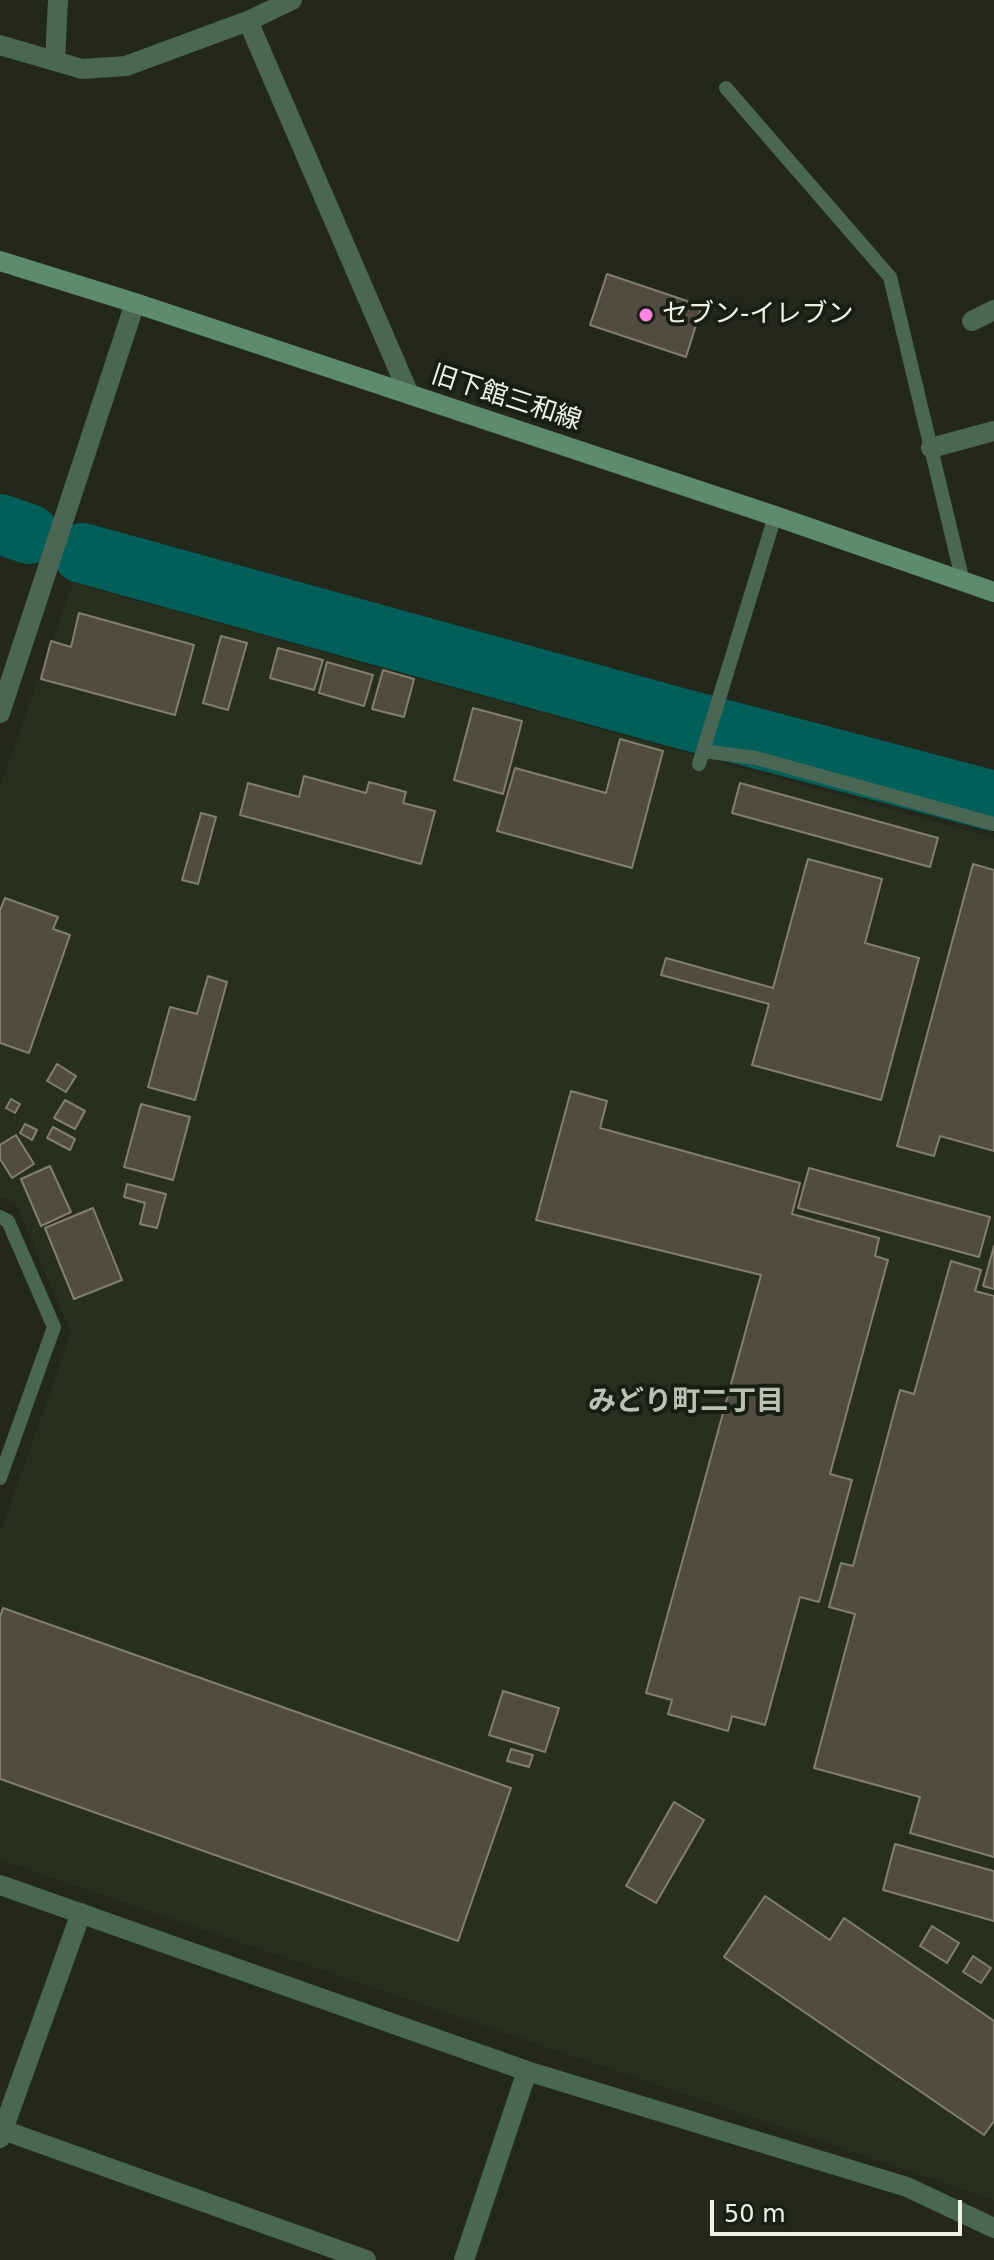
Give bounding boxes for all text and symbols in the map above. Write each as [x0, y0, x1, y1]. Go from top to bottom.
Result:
place label: セブン-イレブン [662, 299, 853, 331]
marker: セブン-イレブン [637, 306, 655, 324]
street label: 旧下館三和線 [427, 360, 585, 438]
district label: みどり町二丁目 [588, 1386, 784, 1420]
scale bar [714, 2184, 966, 2234]
text: 50 m [724, 2200, 786, 2228]

